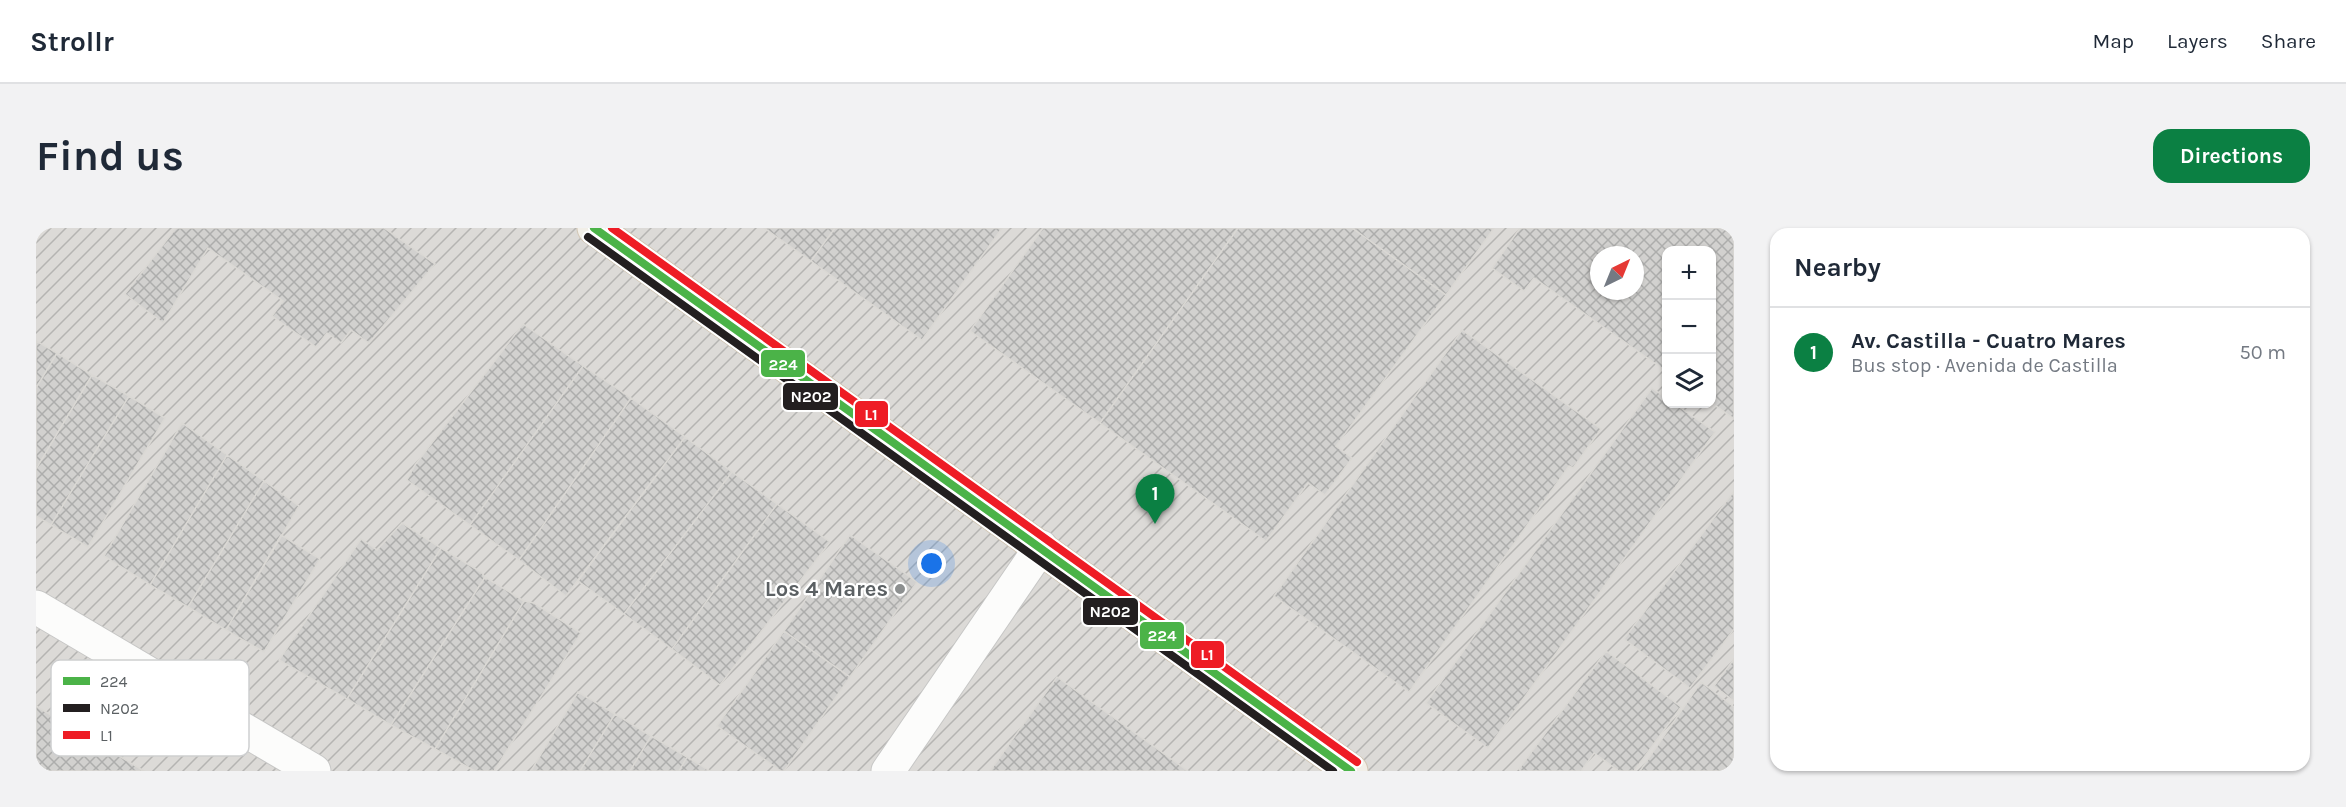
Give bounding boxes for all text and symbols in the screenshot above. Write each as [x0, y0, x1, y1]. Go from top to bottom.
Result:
text: Strollr [30, 25, 114, 58]
text: Map [2092, 29, 2134, 53]
text: Layers [2167, 29, 2228, 53]
text: Share [2261, 29, 2316, 53]
button: Directions [2153, 129, 2310, 183]
text: Find us [36, 131, 184, 181]
north arrow [1590, 246, 1644, 300]
map controls [1662, 246, 1716, 408]
button: + [1662, 246, 1716, 300]
text: Nearby [1794, 252, 1881, 283]
button: − [1662, 300, 1716, 354]
text: Av. Castilla - Cuatro Mares [1851, 328, 2126, 354]
text: 1 [1810, 341, 1817, 364]
text: 50 m [2239, 341, 2286, 364]
line badge: 224 [760, 349, 806, 378]
button: layers [1662, 354, 1716, 408]
text: Bus stop · Avenida de Castilla [1851, 354, 2118, 377]
text: 224 [769, 355, 798, 374]
line badge: N202 [782, 382, 839, 411]
text: N202 [791, 387, 831, 406]
line badge: L1 [854, 400, 889, 428]
text: L1 [864, 405, 878, 424]
pin: 1 [1136, 474, 1174, 524]
your location [917, 549, 946, 578]
place label: Los 4 Mares [765, 576, 888, 602]
marker: Los 4 Mares [893, 582, 907, 596]
line badge: N202 [1082, 597, 1139, 626]
text: N202 [1090, 602, 1130, 621]
line badge: 224 [1139, 621, 1185, 650]
text: 224 [1148, 626, 1177, 645]
line badge: L1 [1190, 640, 1225, 669]
text: L1 [1200, 645, 1214, 664]
legend [51, 660, 249, 756]
text: 224 [100, 672, 128, 691]
text: N202 [100, 699, 139, 718]
text: L1 [100, 726, 113, 745]

